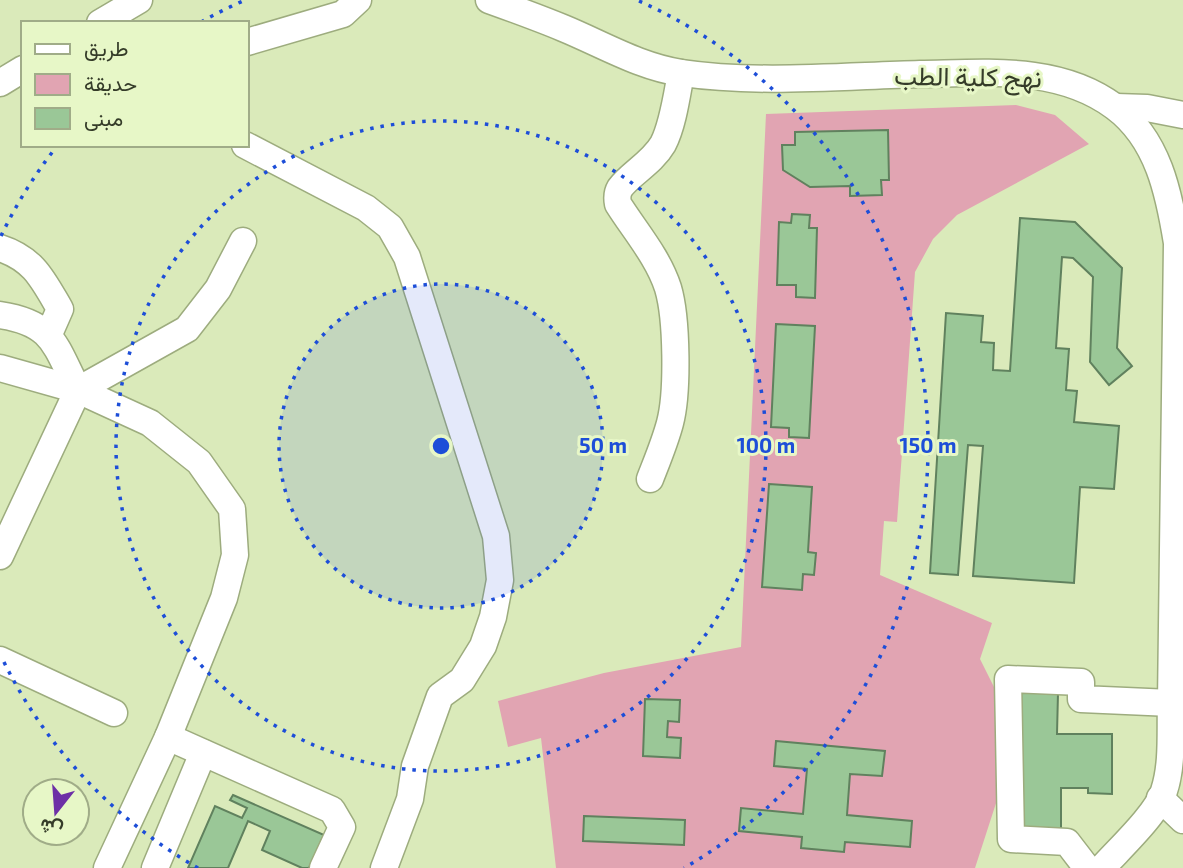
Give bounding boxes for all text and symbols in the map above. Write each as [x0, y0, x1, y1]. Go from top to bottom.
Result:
legend [21, 21, 248, 147]
text: طريق [84, 35, 129, 62]
street label: نهج كلية الطب [894, 59, 1042, 96]
text: حديقة [84, 70, 137, 96]
text: مبنى [84, 105, 123, 131]
text: 50 m [579, 432, 627, 457]
text: 100 m [737, 432, 795, 457]
text: 150 m [900, 432, 956, 457]
centre of rings [429, 434, 453, 458]
north arrow [21, 777, 91, 847]
text: ش [36, 813, 65, 843]

